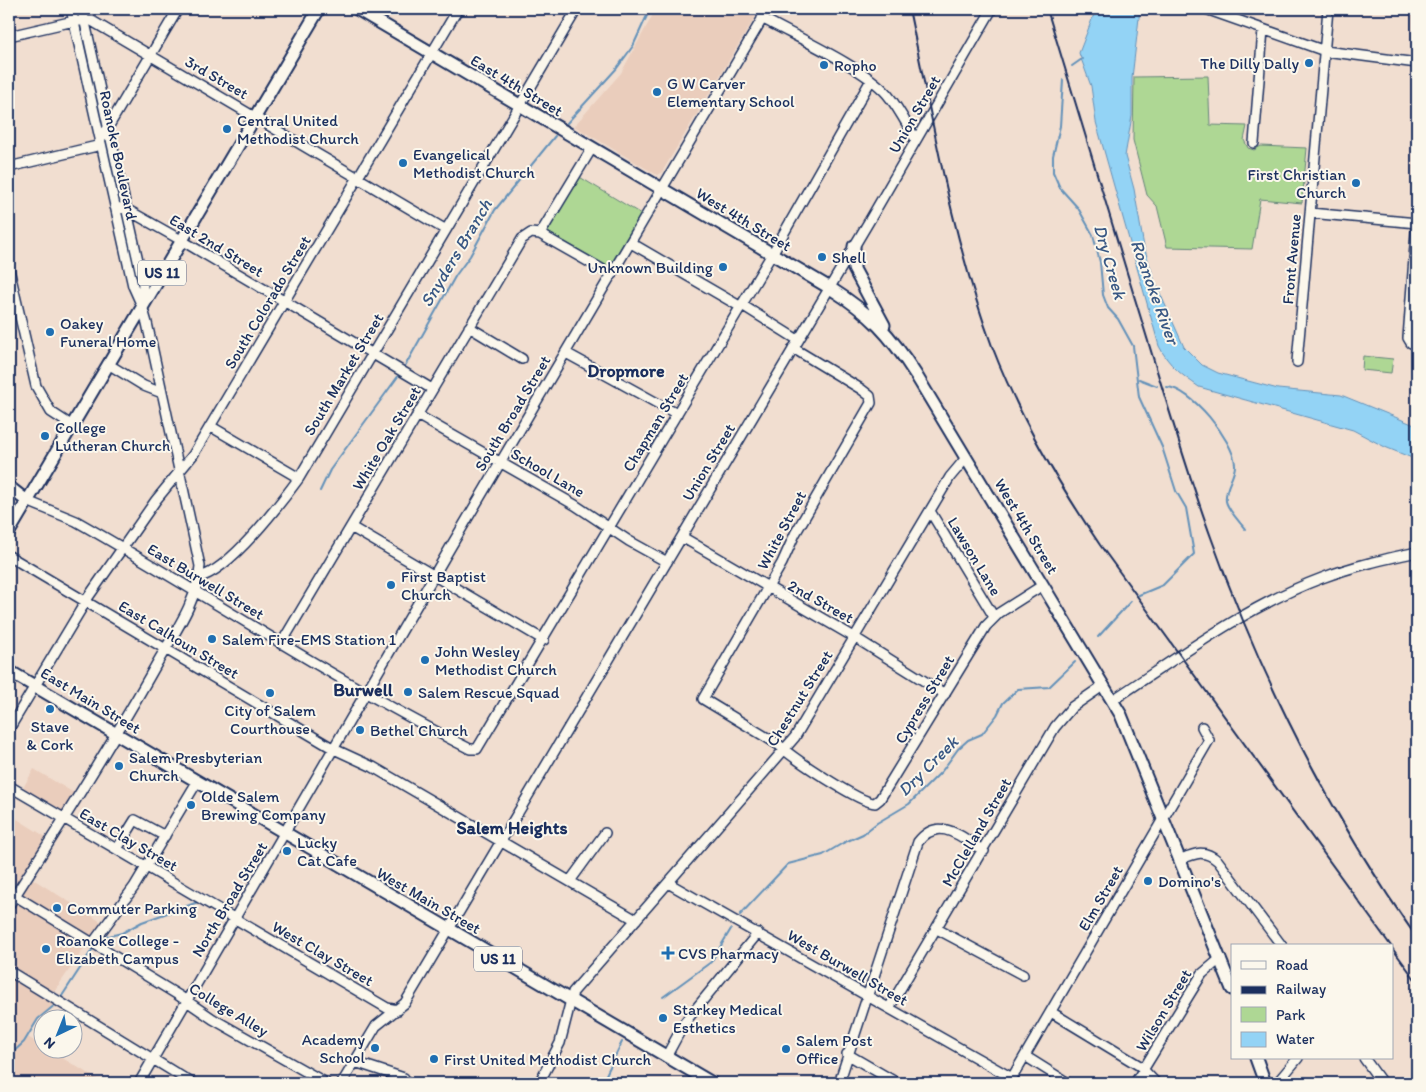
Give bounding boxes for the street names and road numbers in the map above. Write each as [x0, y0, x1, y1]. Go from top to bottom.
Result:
street label: East 4th Street [467, 50, 566, 120]
street label: 3rd Street [182, 52, 252, 103]
street label: Union Street [885, 72, 944, 157]
street label: Roanoke Boulevard [96, 89, 142, 222]
street label: West 4th Street [693, 184, 795, 255]
street label: East 2nd Street [166, 210, 267, 281]
street label: Front Avenue [1278, 213, 1305, 305]
street label: South Colorado Street [220, 232, 315, 372]
road number: US 11 [138, 260, 186, 286]
street label: South Market Street [299, 310, 387, 439]
street label: South Broad Street [470, 352, 554, 475]
street label: Chapman Street [618, 369, 692, 475]
street label: White Oak Street [348, 383, 425, 494]
street label: Union Street [678, 420, 739, 504]
street label: School Lane [507, 444, 588, 501]
street label: West 4th Street [991, 475, 1062, 577]
street label: White Street [753, 488, 810, 573]
street label: Lawson Lane [944, 514, 1005, 599]
street label: East Burwell Street [144, 539, 268, 624]
street label: 2nd Street [785, 576, 857, 627]
street label: East Calhoun Street [115, 596, 242, 683]
street label: Chestnut Street [762, 647, 837, 750]
street label: Cypress Street [891, 652, 958, 747]
street label: East Main Street [37, 663, 144, 738]
street label: McClelland Street [938, 774, 1015, 890]
street label: East Clay Street [76, 804, 181, 875]
street label: North Broad Street [188, 838, 271, 960]
street label: Elm Street [1074, 862, 1127, 934]
street label: West Main Street [373, 863, 484, 938]
street label: West Clay Street [269, 917, 377, 990]
street label: West Burwell Street [784, 925, 911, 1010]
road number: US 11 [474, 946, 522, 972]
street label: Wilson Street [1131, 966, 1195, 1055]
street label: College Alley [186, 978, 272, 1041]

